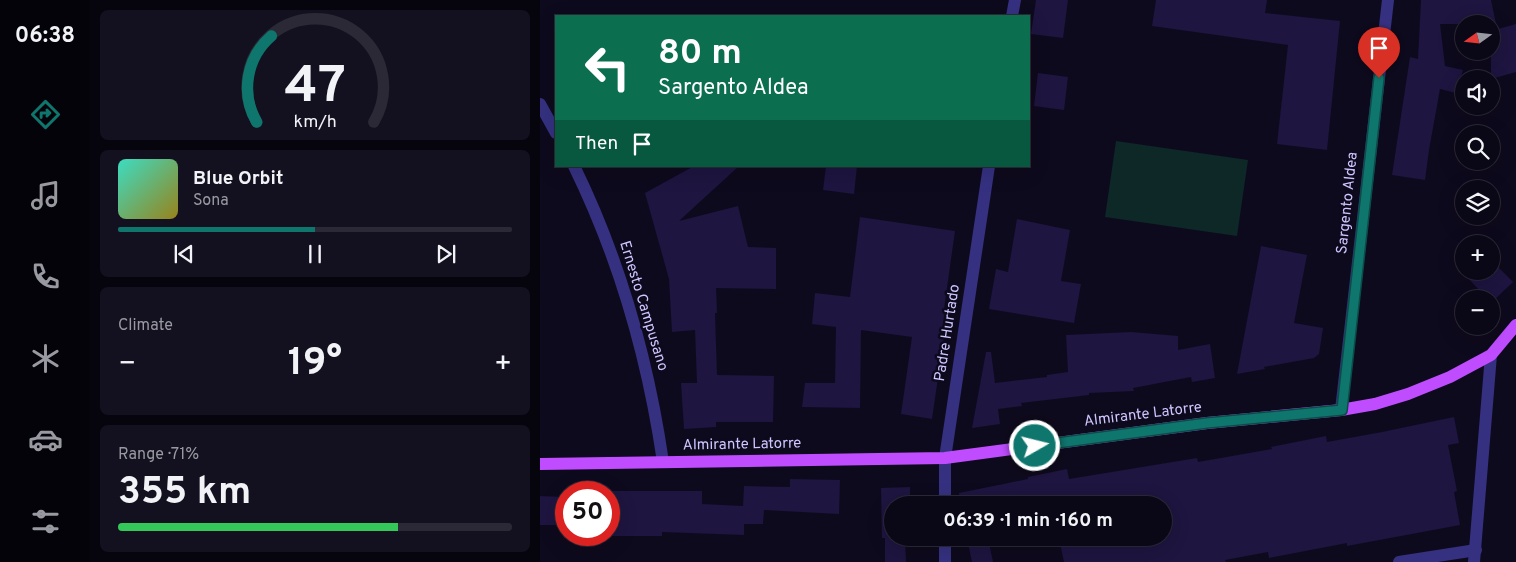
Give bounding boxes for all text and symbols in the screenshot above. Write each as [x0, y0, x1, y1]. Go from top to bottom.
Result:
north arrow [1455, 15, 1500, 60]
map controls [1455, 15, 1500, 335]
text: 06:38 [15, 23, 75, 50]
pin [1358, 27, 1400, 78]
text: 80 m [658, 32, 742, 76]
icon: arrive [1365, 34, 1393, 62]
icon: left [575, 35, 640, 100]
text: 47 [284, 55, 346, 121]
button: sound [1455, 70, 1500, 115]
text: Sargento Aldea [658, 75, 808, 102]
icon: directions [28, 97, 63, 132]
text: km/h [293, 111, 337, 134]
button: search [1455, 125, 1500, 170]
icon: arrive [628, 130, 656, 158]
text: Then [575, 132, 618, 156]
street label: Sargento Aldea [1333, 151, 1363, 255]
text: Blue Orbit [193, 167, 283, 191]
icon: music [28, 178, 63, 213]
button: layers [1455, 180, 1500, 225]
text: Sona [193, 191, 229, 211]
button: + [1455, 235, 1500, 280]
street label: Ernesto Campusano [614, 239, 672, 373]
icon: previous [170, 240, 198, 268]
icon: pause [301, 240, 329, 268]
icon: next [432, 240, 460, 268]
icon: phone [28, 259, 63, 294]
street label: Padre Hurtado [931, 283, 965, 383]
button: − [1455, 290, 1500, 335]
text: Climate [118, 316, 173, 336]
text: 19° [288, 340, 342, 389]
icon: climate [28, 341, 63, 376]
text: − [118, 347, 136, 383]
text: + [494, 347, 512, 383]
street label: Almirante Latorre [1083, 398, 1203, 432]
position arrow [1008, 419, 1060, 471]
icon: car [28, 422, 63, 457]
street label: Almirante Latorre [682, 434, 802, 456]
text: Range · 71% [118, 445, 199, 465]
text: 355 km [118, 469, 251, 518]
speed limit sign: 50 [555, 481, 620, 546]
icon: filters [28, 504, 63, 539]
text: 06:39 · 1 min · 160 m [943, 509, 1113, 533]

